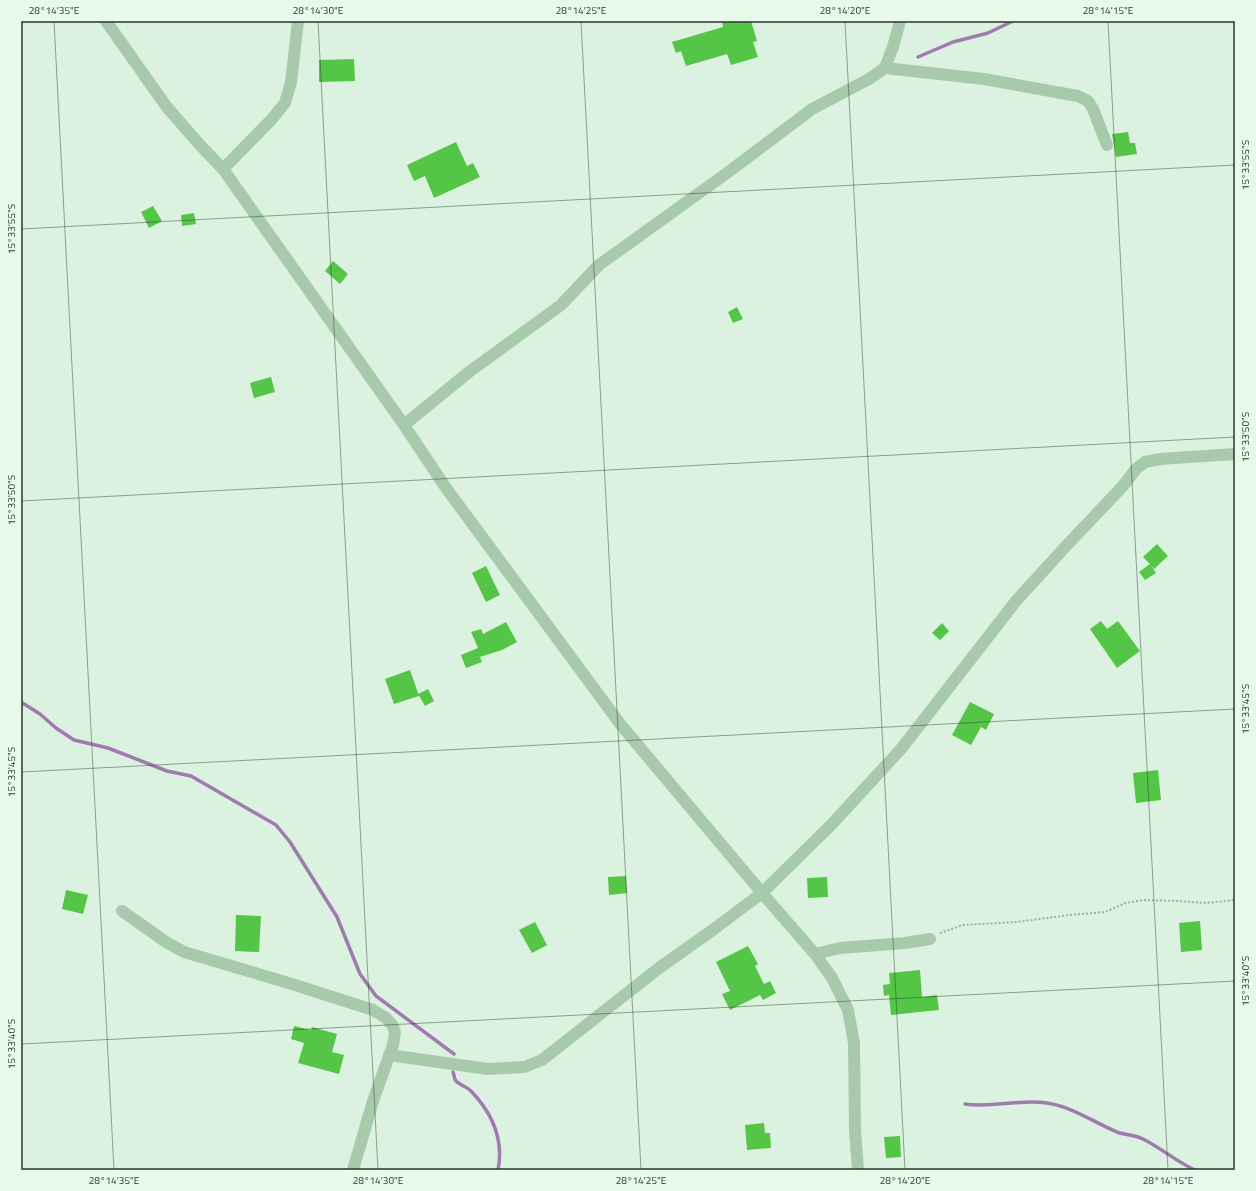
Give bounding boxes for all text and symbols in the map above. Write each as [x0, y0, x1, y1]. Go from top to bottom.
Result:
text: 28°14'35"E [29, 3, 80, 18]
text: 28°14'30"E [293, 3, 344, 18]
text: 28°14'25"E [556, 3, 607, 18]
text: 28°14'20"E [820, 3, 871, 18]
text: 28°14'15"E [1083, 3, 1134, 18]
text: 15°33'55"S [1238, 140, 1253, 190]
text: 15°33'55"S [4, 204, 19, 254]
text: 15°33'50"S [1238, 412, 1253, 462]
text: 15°33'50"S [4, 475, 19, 525]
text: 15°33'45"S [1238, 684, 1253, 734]
text: 15°33'45"S [4, 747, 19, 797]
text: 15°33'40"S [1238, 956, 1253, 1006]
text: 15°33'40"S [4, 1019, 19, 1069]
text: 28°14'35"E [89, 1173, 140, 1188]
text: 28°14'30"E [353, 1173, 404, 1188]
text: 28°14'25"E [616, 1173, 667, 1188]
text: 28°14'20"E [880, 1173, 931, 1188]
text: 28°14'15"E [1143, 1173, 1194, 1188]

